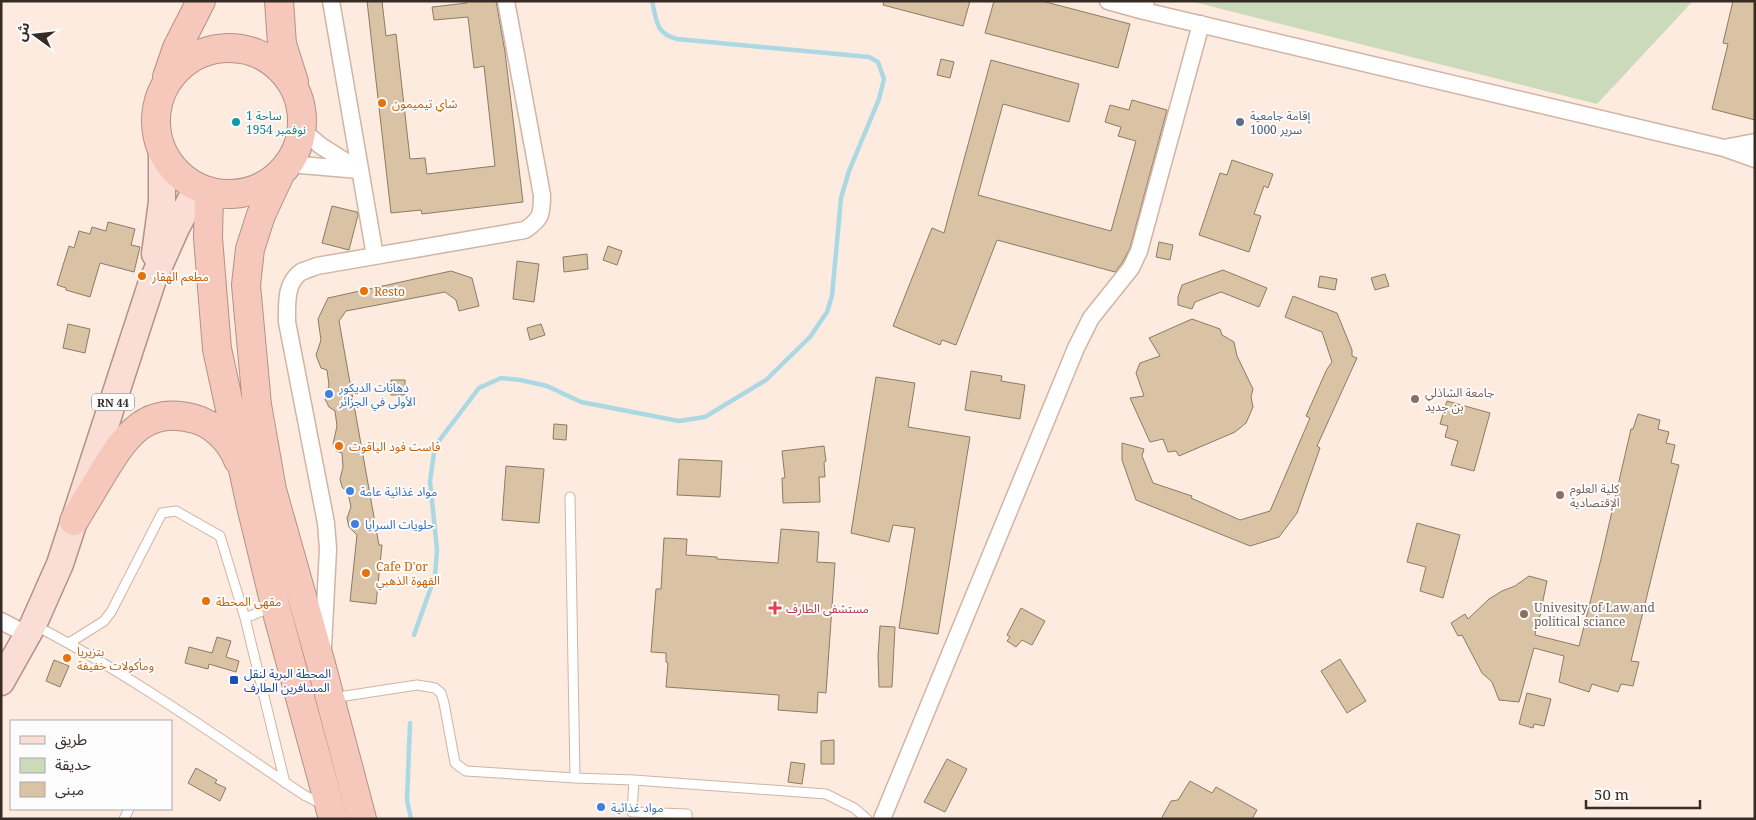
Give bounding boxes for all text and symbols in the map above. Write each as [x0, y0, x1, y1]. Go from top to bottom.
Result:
north arrow [10, 10, 60, 60]
text: ش [10, 20, 34, 43]
place label: شاي تيميمون [392, 95, 457, 113]
marker: شاي تيميمون [376, 97, 388, 109]
place label: ساحة 1 نوفمبر 1954 [246, 107, 306, 138]
place label: إقامة جامعية 1000 سرير [1250, 107, 1311, 138]
marker: ساحة 1 نوفمبر 1954 [230, 116, 242, 128]
marker: إقامة جامعية 1000 سرير [1234, 116, 1246, 128]
place label: مطعم الهقار [151, 268, 209, 286]
marker: مطعم الهقار [136, 270, 148, 282]
place label: Resto [374, 283, 405, 300]
marker: Resto [358, 285, 370, 297]
place label: دهانات الديكور الأولى في الجزائر [338, 379, 416, 411]
place label: جامعة الشاذلي بن جديد [1425, 384, 1494, 415]
marker: دهانات الديكور الأولى في الجزائر [323, 388, 335, 400]
marker: جامعة الشاذلي بن جديد [1409, 393, 1421, 405]
road number: RN 44 [92, 394, 134, 411]
place label: فاست فود الياقوت [349, 438, 440, 455]
marker: فاست فود الياقوت [333, 440, 345, 452]
place label: كلية العلوم الإقتصادية [1570, 480, 1620, 511]
place label: مواد غذائية عامة [360, 483, 437, 500]
marker: مواد غذائية عامة [344, 485, 356, 497]
marker: كلية العلوم الإقتصادية [1554, 489, 1566, 501]
place label: حلويات السرايا [365, 516, 434, 533]
marker: حلويات السرايا [349, 518, 361, 530]
place label: Cafe D'or القهوة الذهبي [376, 558, 440, 590]
marker: Cafe D'or القهوة الذهبي [360, 567, 372, 579]
place label: مقهى المحطة [216, 593, 281, 610]
marker: مقهى المحطة [200, 595, 212, 607]
place label: Univesity of Law and political sciance [1534, 599, 1656, 630]
place label: مستشفى الطارف [786, 600, 869, 617]
marker: مستشفى الطارف [768, 601, 782, 615]
marker: Univesity of Law and political sciance [1518, 608, 1530, 620]
place label: بتزيريا ومأكولات خفيفة [77, 643, 154, 674]
marker: بتزيريا ومأكولات خفيفة [61, 652, 73, 664]
place label: المحطة البرية لنقل المسافرين الطارف [244, 665, 331, 696]
marker: المحطة البرية لنقل المسافرين الطارف [228, 674, 240, 686]
legend [10, 720, 172, 810]
text: طريق [55, 729, 87, 750]
text: حديقة [55, 754, 91, 774]
scale bar [1586, 778, 1700, 810]
text: مبنى [55, 779, 84, 799]
text: 50 m [1594, 784, 1629, 804]
place label: مواد غذائية [611, 799, 663, 816]
marker: مواد غذائية [595, 801, 607, 813]

